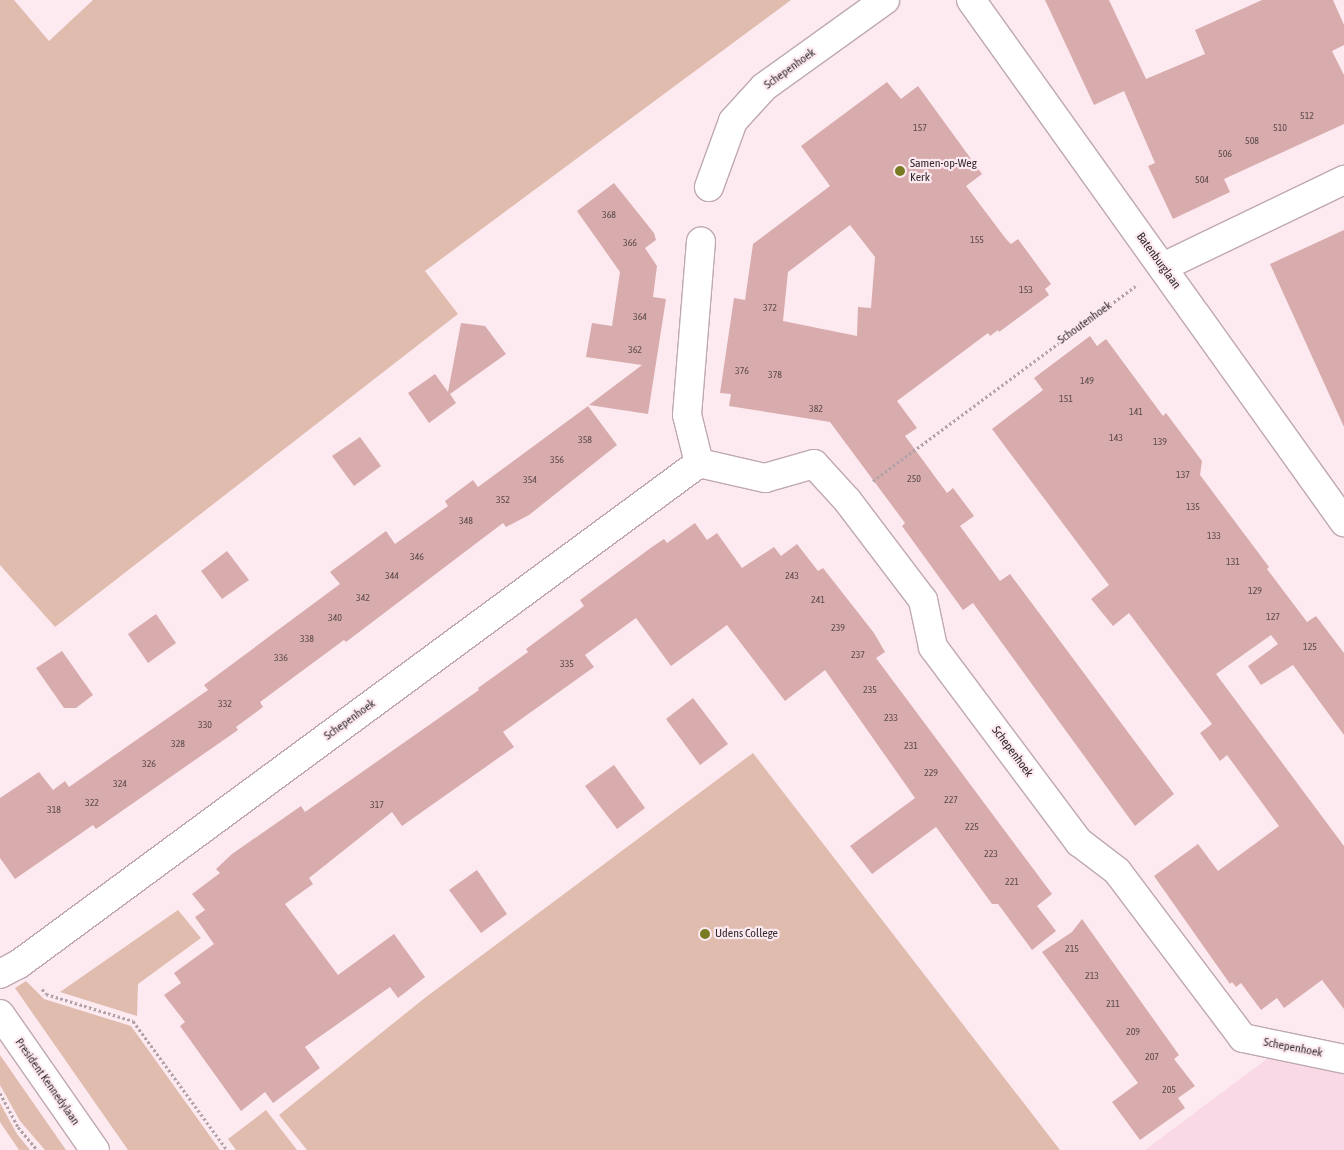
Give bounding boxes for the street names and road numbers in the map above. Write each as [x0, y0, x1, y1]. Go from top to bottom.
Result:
street label: Schepenhoek [762, 46, 818, 92]
street label: Batenburglaan [1133, 230, 1183, 292]
street label: Schoutenhoek [1055, 299, 1115, 347]
street label: Schepenhoek [322, 697, 378, 743]
street label: Schepenhoek [988, 724, 1036, 780]
street label: Schepenhoek [1262, 1035, 1324, 1061]
street label: President Kennedylaan [12, 1036, 82, 1128]

